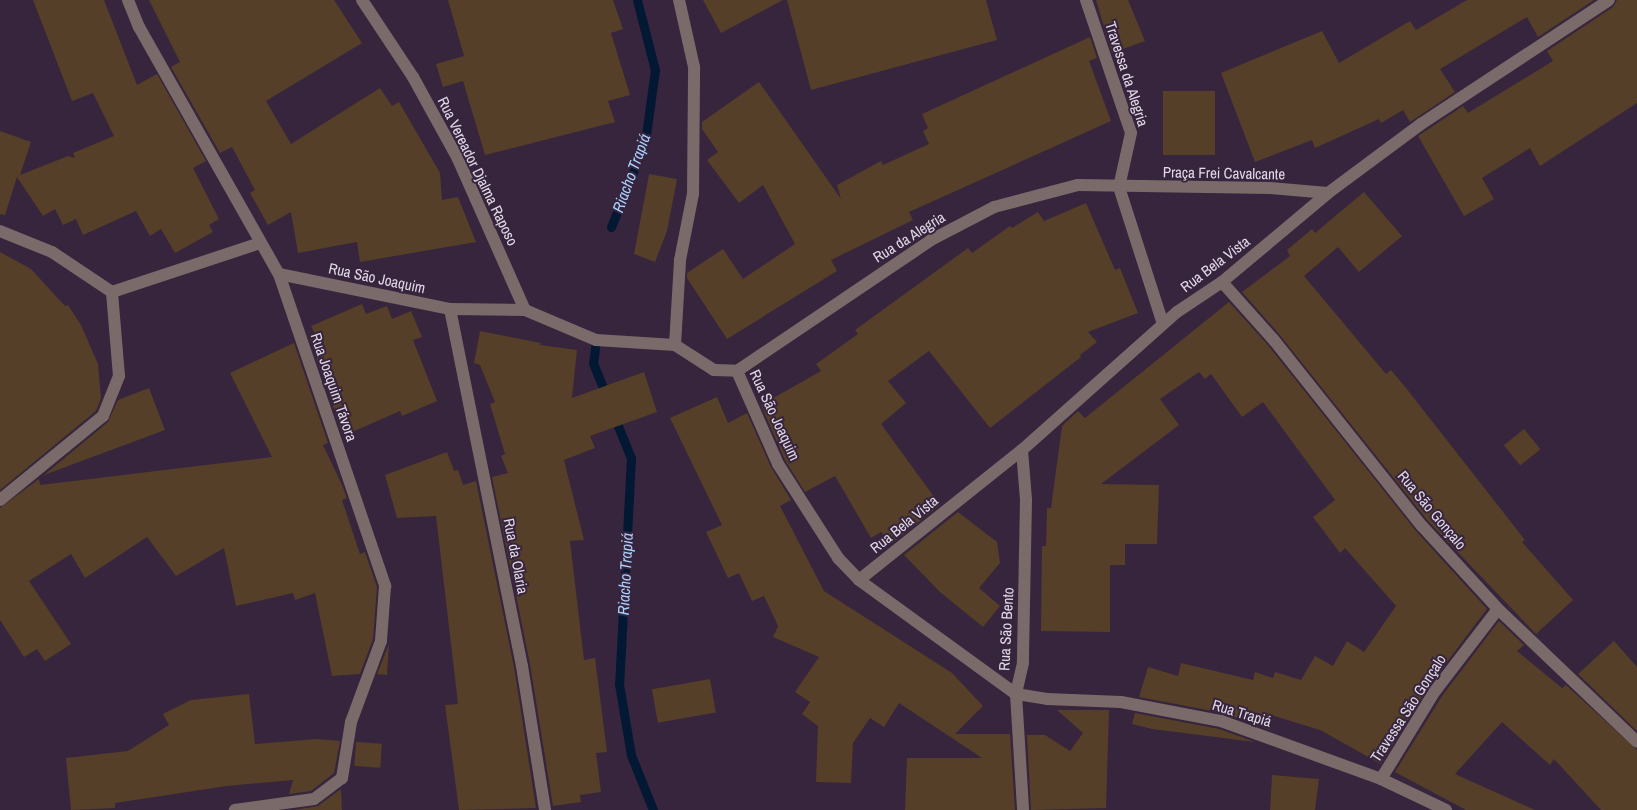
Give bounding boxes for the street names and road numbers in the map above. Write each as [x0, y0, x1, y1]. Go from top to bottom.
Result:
street label: Travessa da Alegria [1102, 19, 1152, 129]
street label: Rua Vereador Djalma Raposo [434, 94, 522, 248]
street label: Praça Frei Cavalcante [1163, 163, 1285, 183]
street label: Rua da Alegria [869, 208, 949, 266]
street label: Rua Bela Vista [1177, 232, 1253, 296]
street label: Rua São Joaquim [327, 259, 427, 297]
street label: Rua Joaquim Távora [307, 330, 361, 444]
street label: Rua São Joaquim [746, 367, 804, 463]
street label: Rua São Gonçalo [1394, 467, 1470, 553]
street label: Rua Bela Vista [867, 491, 941, 557]
street label: Rua da Olaria [500, 517, 532, 595]
street label: Rua São Bento [995, 587, 1017, 671]
street label: Travessa São Gonçalo [1367, 651, 1449, 765]
street label: Rua Trapiá [1210, 695, 1274, 731]

